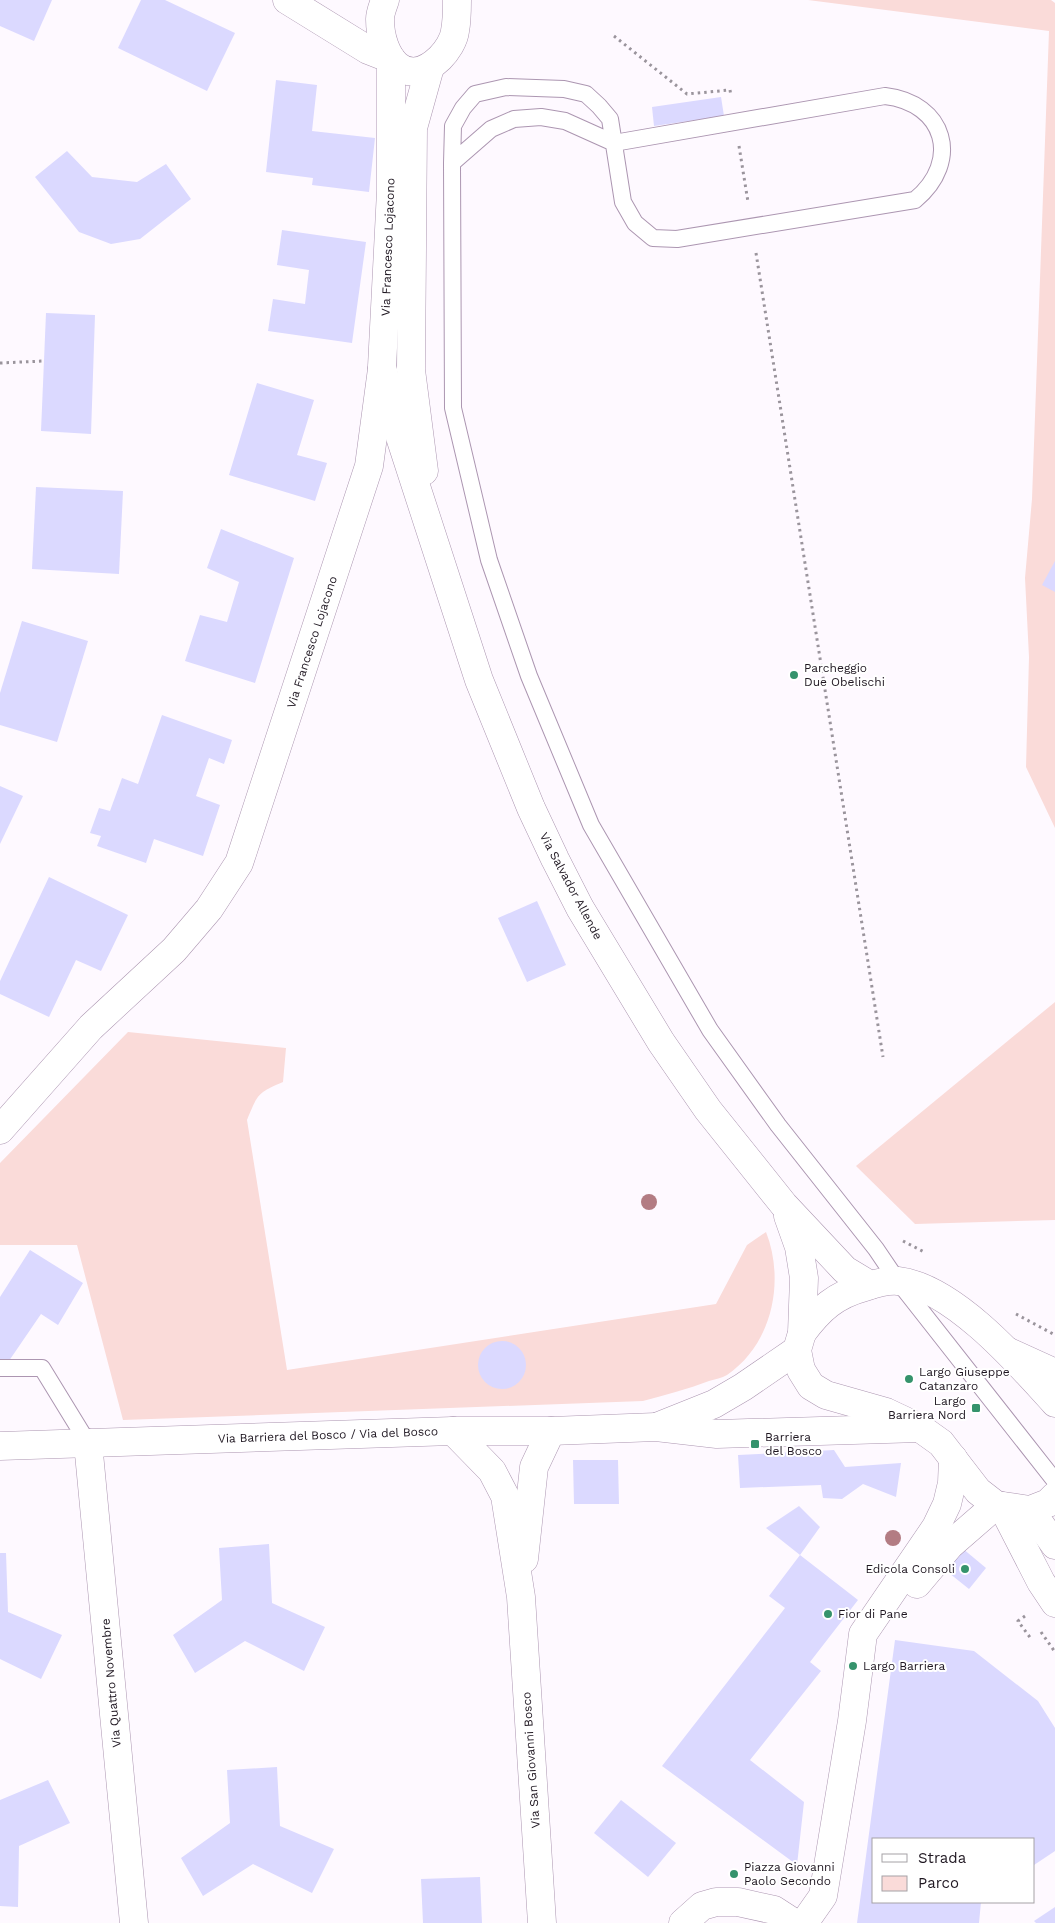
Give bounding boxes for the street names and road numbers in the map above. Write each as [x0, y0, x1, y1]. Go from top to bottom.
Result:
street label: Via Francesco Lojacono [379, 178, 397, 316]
street label: Via Francesco Lojacono [284, 574, 340, 710]
street label: Via Salvador Allende [537, 830, 605, 942]
street label: Via Barriera del Bosco / Via del Bosco [218, 1424, 438, 1446]
street label: Via Quattro Novembre [98, 1618, 124, 1748]
street label: Via San Giovanni Bosco [519, 1691, 543, 1829]

